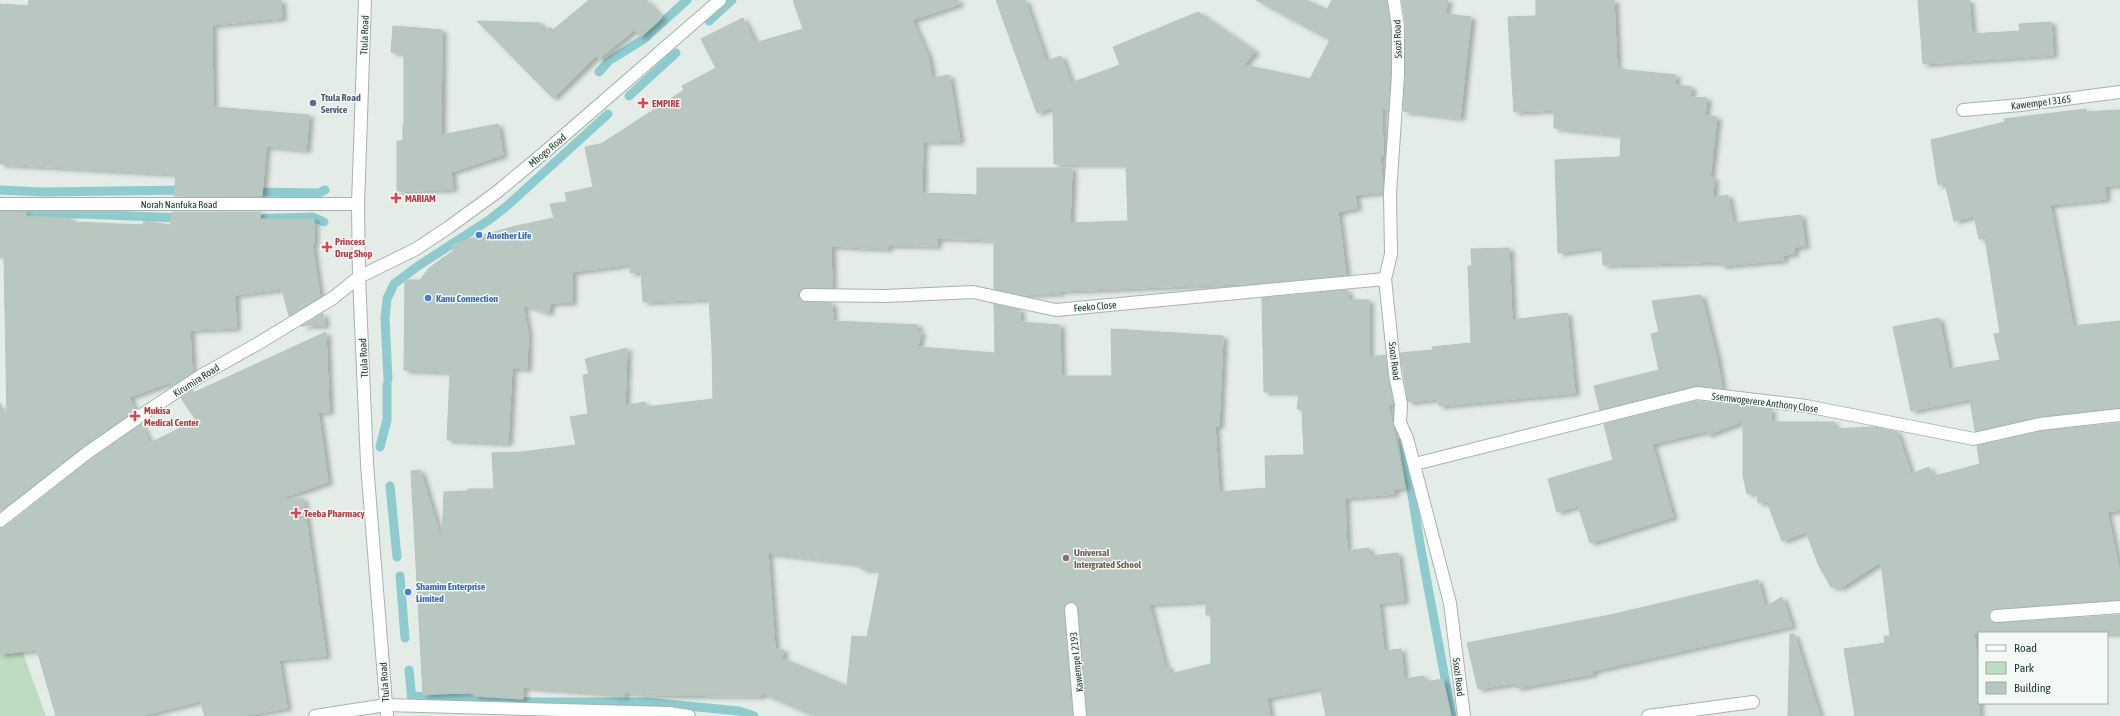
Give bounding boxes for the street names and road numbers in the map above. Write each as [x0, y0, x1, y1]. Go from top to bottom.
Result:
street label: Ttula Road [358, 15, 371, 55]
street label: Ssozi Road [1391, 19, 1404, 59]
street label: Kawempe I 3165 [2010, 93, 2072, 112]
street label: Mbogo Road [526, 131, 568, 169]
street label: Norah Nanfuka Road [141, 199, 218, 210]
street label: Feeko Close [1073, 299, 1117, 314]
street label: Ttula Road [357, 338, 370, 378]
street label: Ssozi Road [1387, 341, 1402, 381]
street label: Kirumira Road [171, 362, 222, 399]
street label: Ssemwogerere Anthony Close [1711, 390, 1819, 415]
street label: Kawempe I 2193 [1068, 631, 1085, 693]
street label: Ssozi Road [1451, 657, 1466, 697]
street label: Ttula Road [378, 662, 391, 702]

